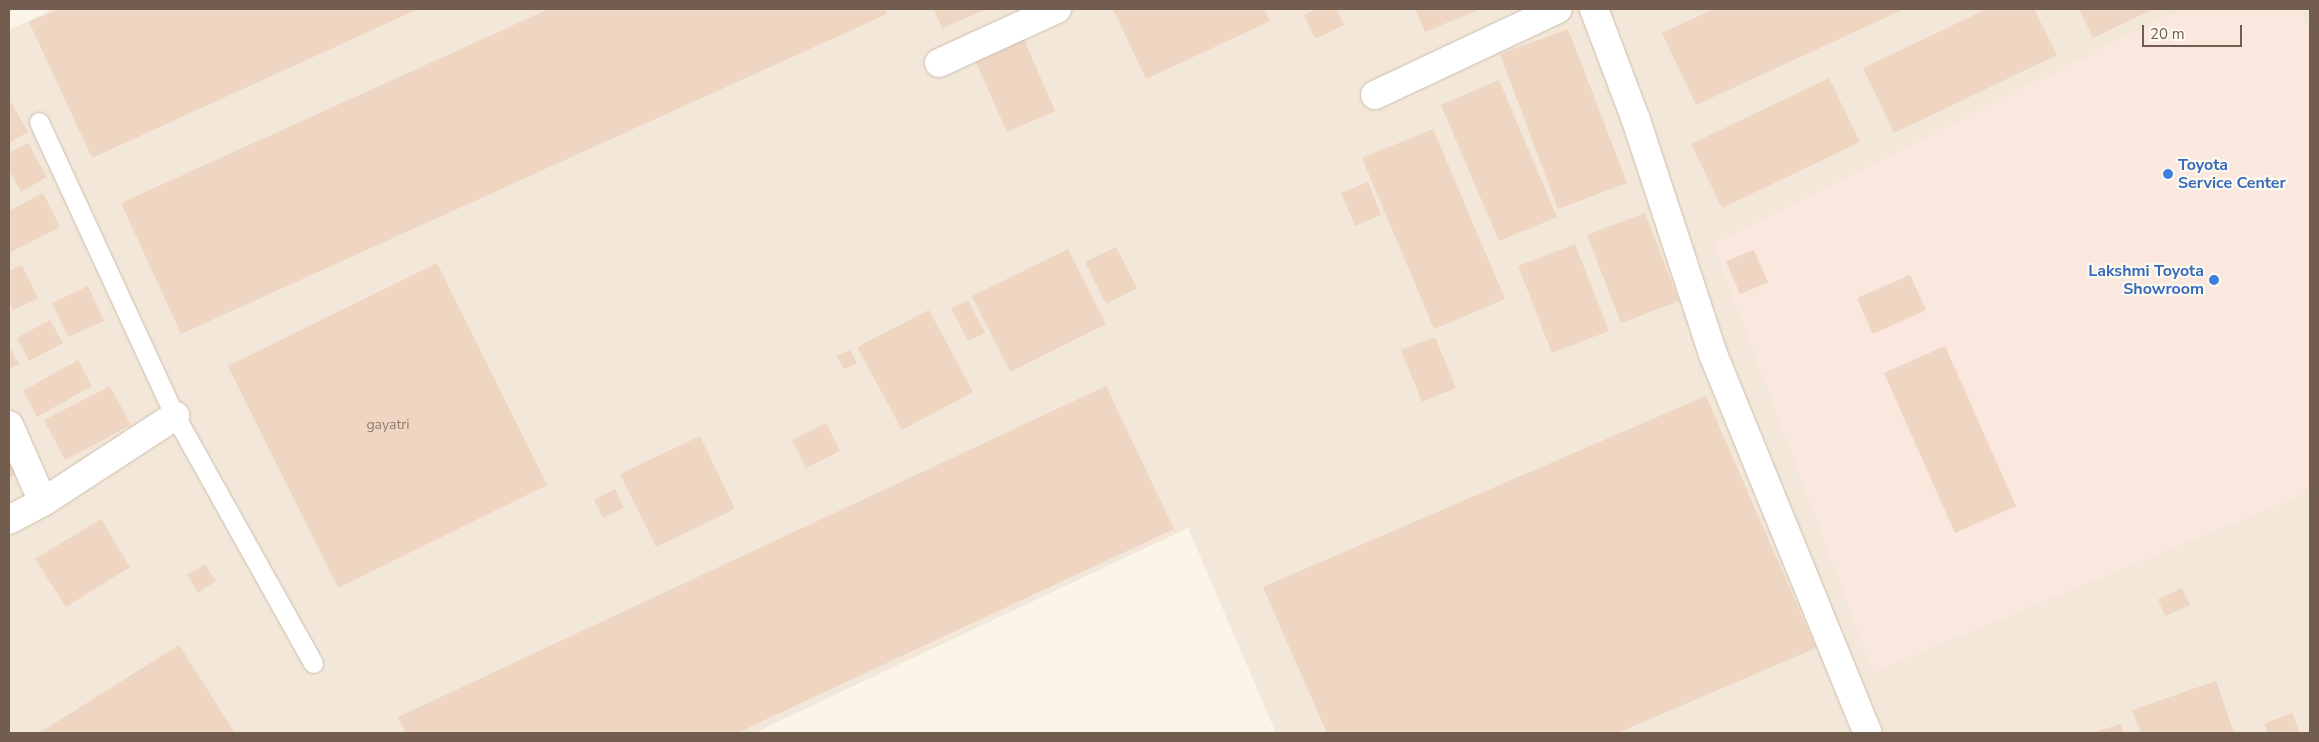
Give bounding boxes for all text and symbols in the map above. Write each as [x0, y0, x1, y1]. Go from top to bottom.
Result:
scale bar [2144, 15, 2244, 47]
text: 20 m [2150, 24, 2185, 44]
place label: Toyota Service Center [2178, 155, 2286, 193]
marker: Toyota Service Center [2162, 168, 2174, 180]
place label: Lakshmi Toyota Showroom [2088, 261, 2204, 299]
marker: Lakshmi Toyota Showroom [2208, 274, 2220, 286]
house number: gayatri [366, 417, 410, 433]

